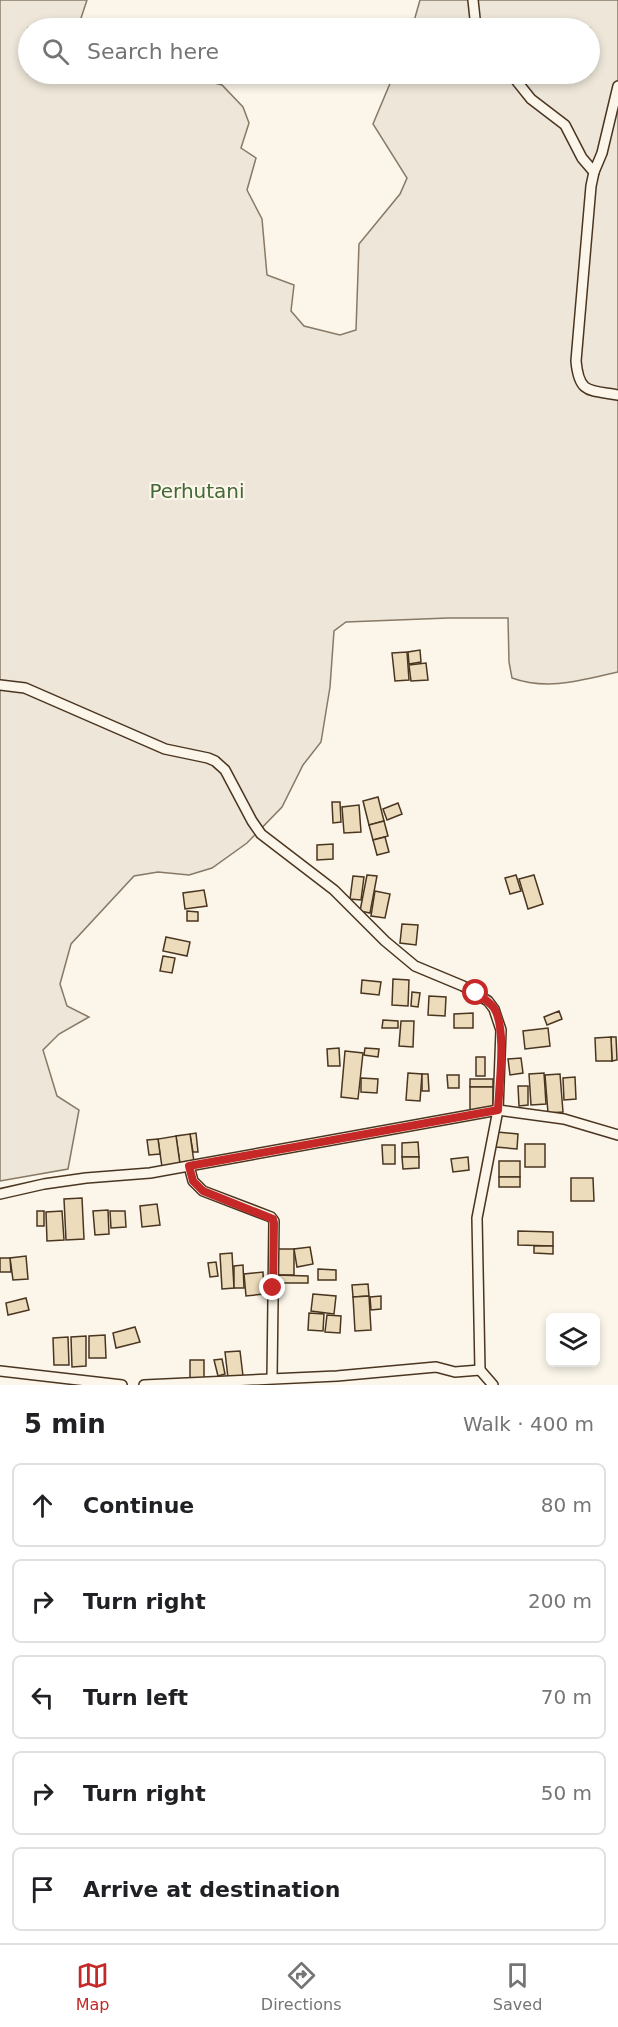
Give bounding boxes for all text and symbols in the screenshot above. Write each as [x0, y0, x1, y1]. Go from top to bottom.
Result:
search box [18, 18, 600, 84]
icon: search [39, 35, 72, 68]
text: Search here [87, 39, 219, 64]
park label: Perhutani [149, 479, 245, 503]
route start [462, 979, 488, 1005]
route end [259, 1274, 285, 1300]
map controls [546, 1313, 600, 1367]
button: layers [546, 1313, 600, 1367]
text: 5 min [24, 1409, 106, 1439]
text: Walk · 400 m [463, 1412, 594, 1436]
icon: ahead [26, 1489, 59, 1522]
text: Continue [83, 1493, 194, 1518]
text: 80 m [541, 1493, 592, 1517]
icon: right [26, 1585, 59, 1618]
text: Turn right [83, 1589, 206, 1614]
text: 200 m [528, 1589, 592, 1613]
icon: left [26, 1681, 59, 1714]
text: Turn left [83, 1685, 188, 1710]
text: 70 m [541, 1685, 592, 1709]
icon: right [26, 1777, 59, 1810]
text: Turn right [83, 1781, 206, 1806]
text: 50 m [541, 1781, 592, 1805]
icon: arrive [26, 1873, 59, 1906]
text: Arrive at destination [83, 1877, 340, 1902]
tab: Map [76, 1959, 109, 2014]
tab: Directions [261, 1959, 341, 2014]
tab: Saved [493, 1959, 542, 2014]

